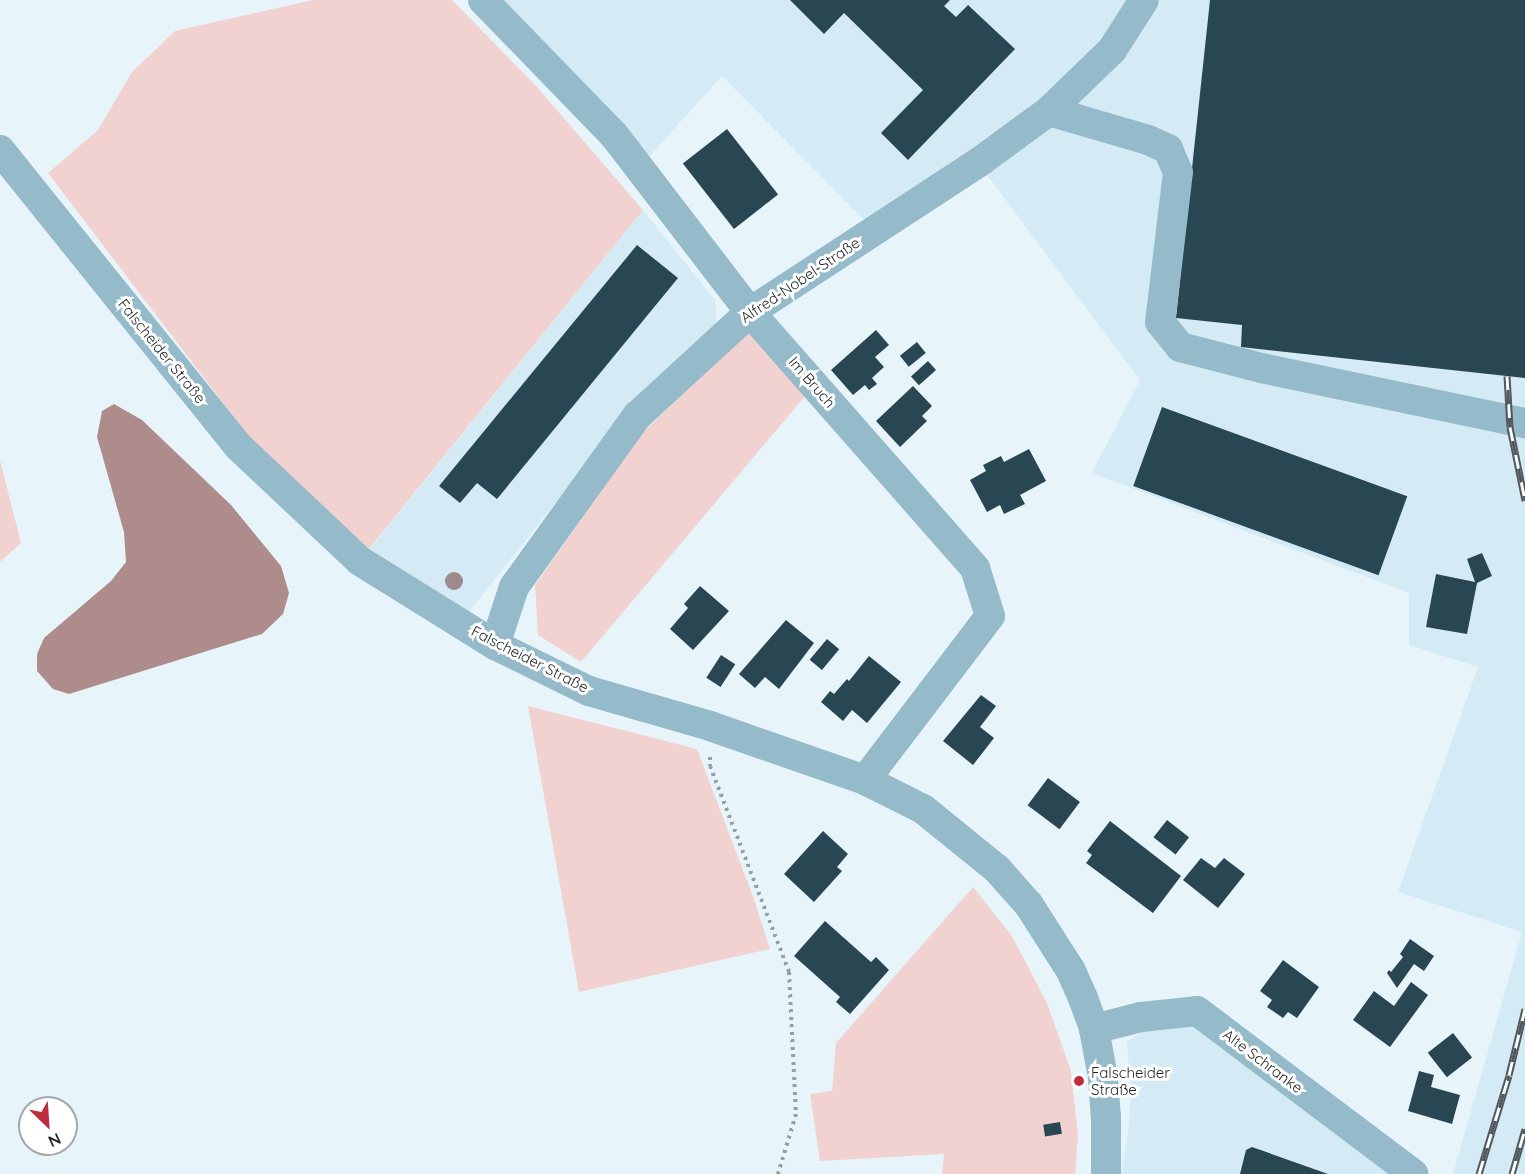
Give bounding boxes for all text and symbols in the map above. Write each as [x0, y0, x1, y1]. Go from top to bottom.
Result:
street label: Alfred-Nobel-Straße [737, 233, 863, 327]
street label: Falscheider Straße [114, 295, 210, 407]
street label: Im Bruch [785, 353, 839, 411]
street label: Falscheider Straße [468, 622, 592, 696]
street label: Alte Schranke [1220, 1025, 1306, 1097]
place label: Falscheider Straße [1091, 1063, 1170, 1098]
marker: Falscheider Straße [1072, 1074, 1086, 1088]
north arrow [18, 1096, 78, 1156]
text: N [45, 1129, 64, 1152]

